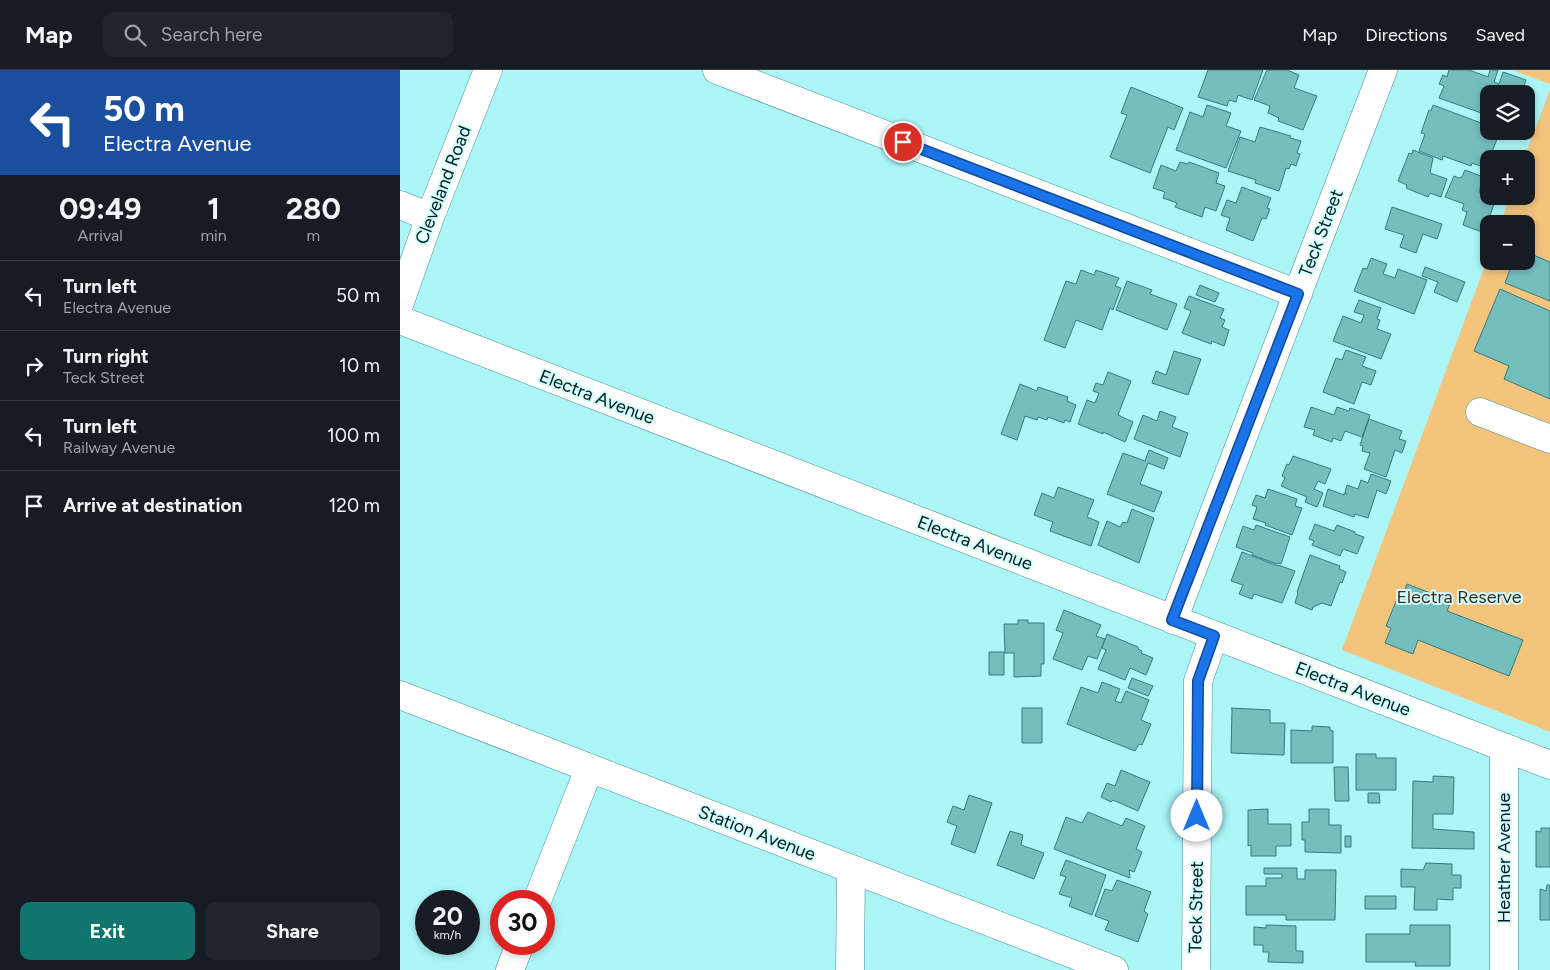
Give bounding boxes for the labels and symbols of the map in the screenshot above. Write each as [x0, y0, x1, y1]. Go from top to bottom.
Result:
pin [882, 121, 924, 163]
street label: Cleveland Road [410, 123, 476, 247]
street label: Teck Street [1294, 186, 1348, 280]
street label: Electra Avenue [536, 365, 658, 429]
street label: Electra Avenue [914, 511, 1036, 575]
park label: Electra Reserve [1396, 586, 1522, 608]
street label: Electra Avenue [1292, 657, 1414, 721]
position arrow [1170, 789, 1222, 841]
street label: Heather Avenue [1493, 793, 1515, 923]
street label: Station Avenue [695, 801, 819, 866]
street label: Teck Street [1184, 861, 1208, 953]
speed limit sign: 30 [490, 890, 555, 955]

